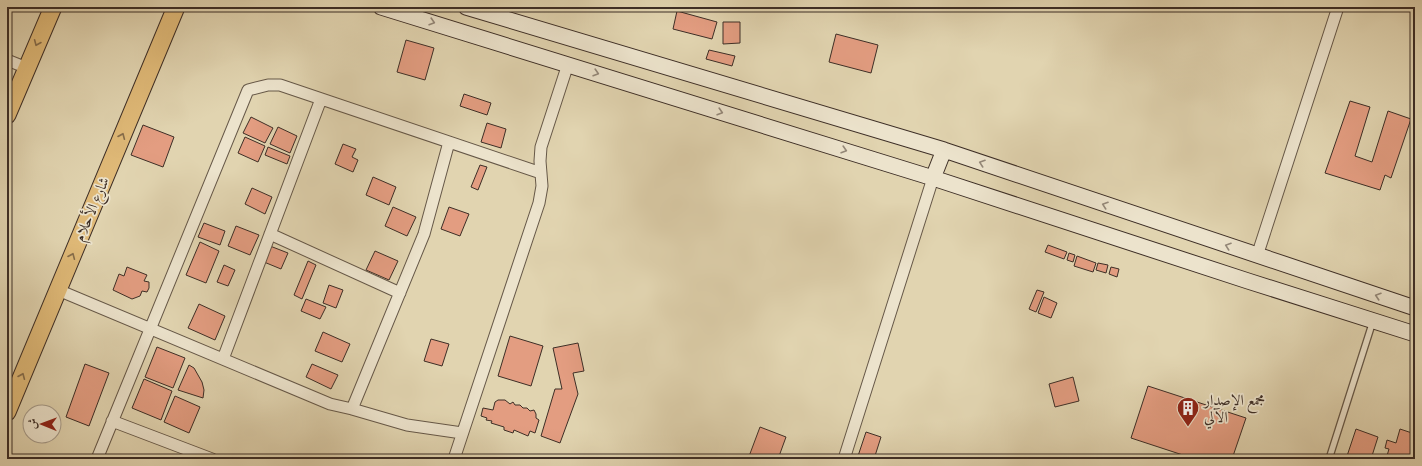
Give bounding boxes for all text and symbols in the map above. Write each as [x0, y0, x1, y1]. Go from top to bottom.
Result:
one-way arrow [428, 17, 435, 26]
one-way arrow [34, 39, 42, 46]
one-way arrow [592, 68, 599, 77]
one-way arrow [716, 107, 723, 116]
one-way arrow [117, 132, 125, 140]
one-way arrow [841, 145, 848, 154]
one-way arrow [978, 159, 985, 168]
street label: شارع الأحلام [68, 174, 117, 246]
one-way arrow [1102, 201, 1109, 209]
one-way arrow [1225, 243, 1232, 251]
one-way arrow [67, 252, 75, 260]
one-way arrow [1375, 292, 1382, 301]
one-way arrow [17, 372, 25, 380]
place label: مجمع الإصدار الآلي [1202, 390, 1265, 429]
building icon: مجمع الإصدار الآلي [1175, 395, 1201, 428]
north arrow [22, 404, 62, 444]
text: ش [25, 418, 39, 429]

